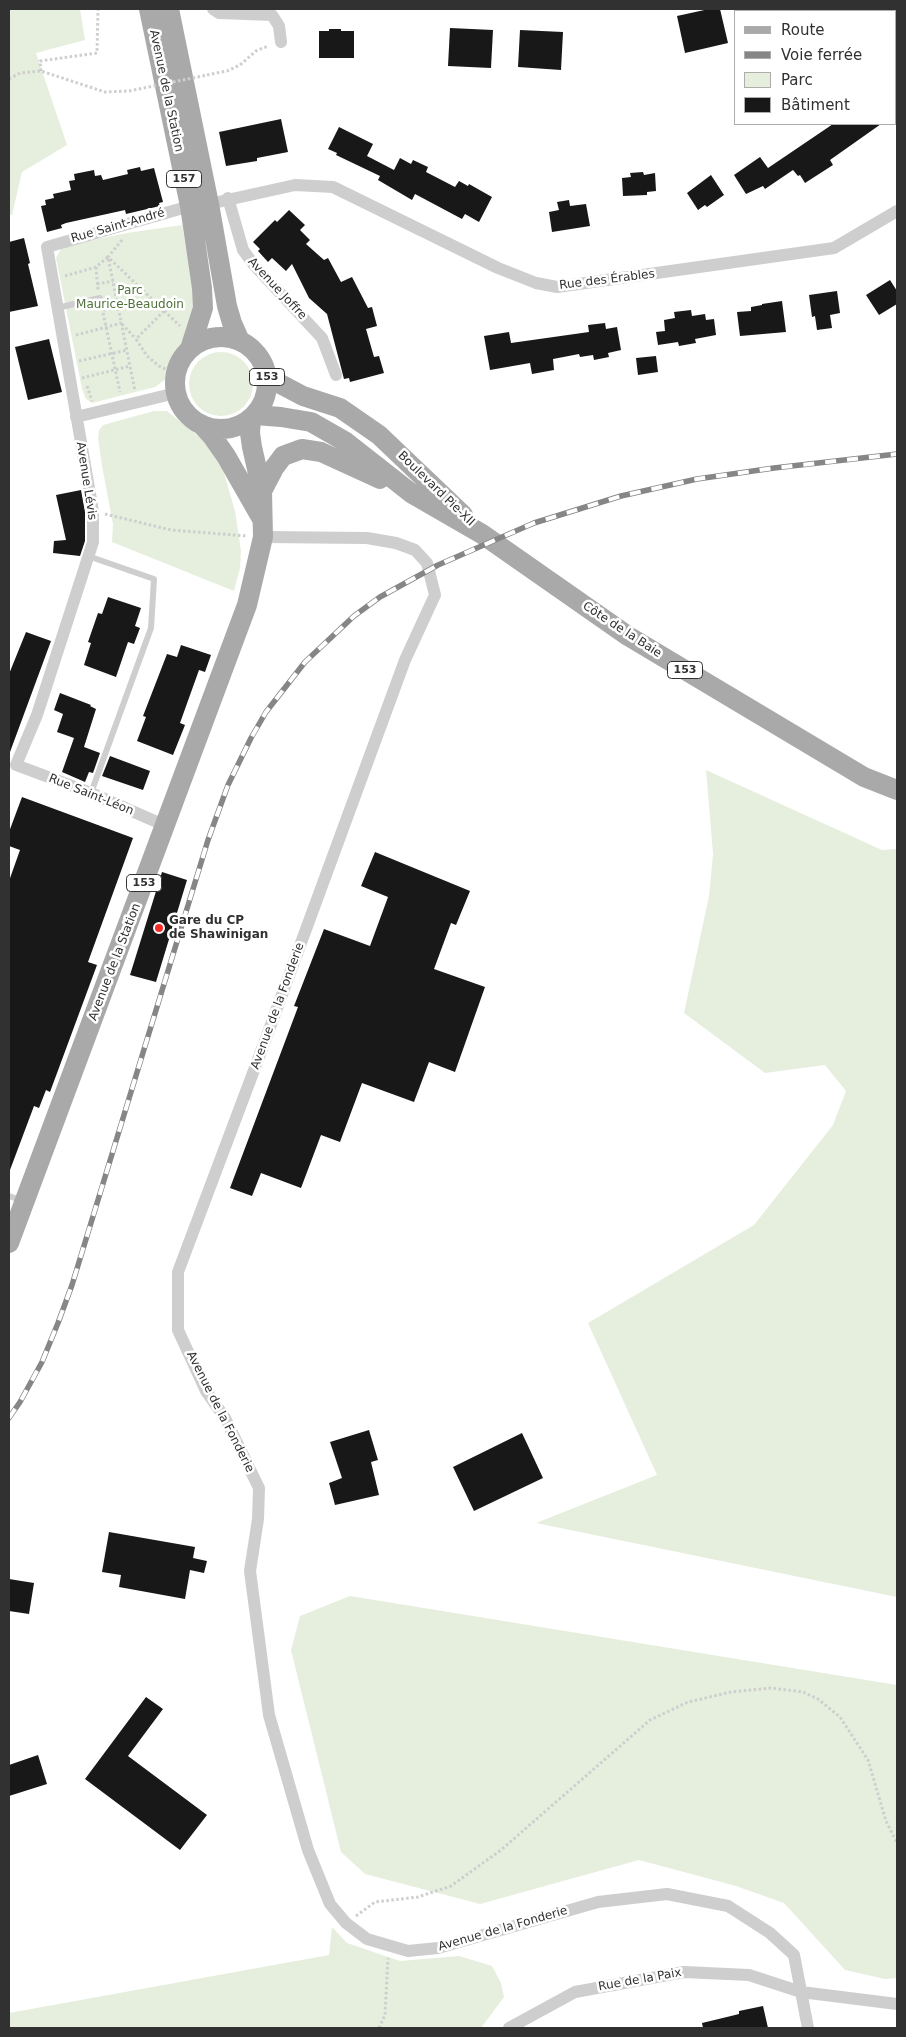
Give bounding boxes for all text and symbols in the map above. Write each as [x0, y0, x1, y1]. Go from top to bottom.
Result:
legend [734, 10, 896, 125]
text: Route [781, 21, 825, 39]
street label: Avenue de la Station [146, 29, 186, 153]
text: Voie ferrée [781, 46, 862, 64]
text: Parc [781, 71, 813, 89]
text: Bâtiment [781, 96, 850, 114]
road number: 157 [166, 170, 202, 188]
street label: Rue Saint-André [70, 206, 166, 246]
street label: Avenue Joffre [245, 255, 309, 323]
street label: Rue des Érables [558, 267, 656, 293]
park label: Parc Maurice-Beaudoin [76, 284, 184, 312]
road number: 153 [250, 368, 284, 386]
street label: Avenue Lévis [73, 441, 99, 521]
street label: Boulevard Pie-XII [395, 449, 477, 529]
street label: Côte de la Baie [580, 599, 664, 661]
road number: 153 [668, 662, 702, 678]
street label: Rue Saint-Léon [46, 771, 136, 819]
road number: 153 [126, 874, 162, 891]
street label: Avenue de la Station [86, 901, 144, 1023]
place label: Gare du CP de Shawinigan [169, 914, 268, 942]
marker: Gare du CP de Shawinigan [153, 922, 165, 934]
street label: Avenue de la Fonderie [248, 941, 308, 1071]
street label: Avenue de la Fonderie [183, 1349, 257, 1475]
street label: Avenue de la Fonderie [437, 1904, 569, 1954]
street label: Rue de la Paix [597, 1966, 683, 1994]

